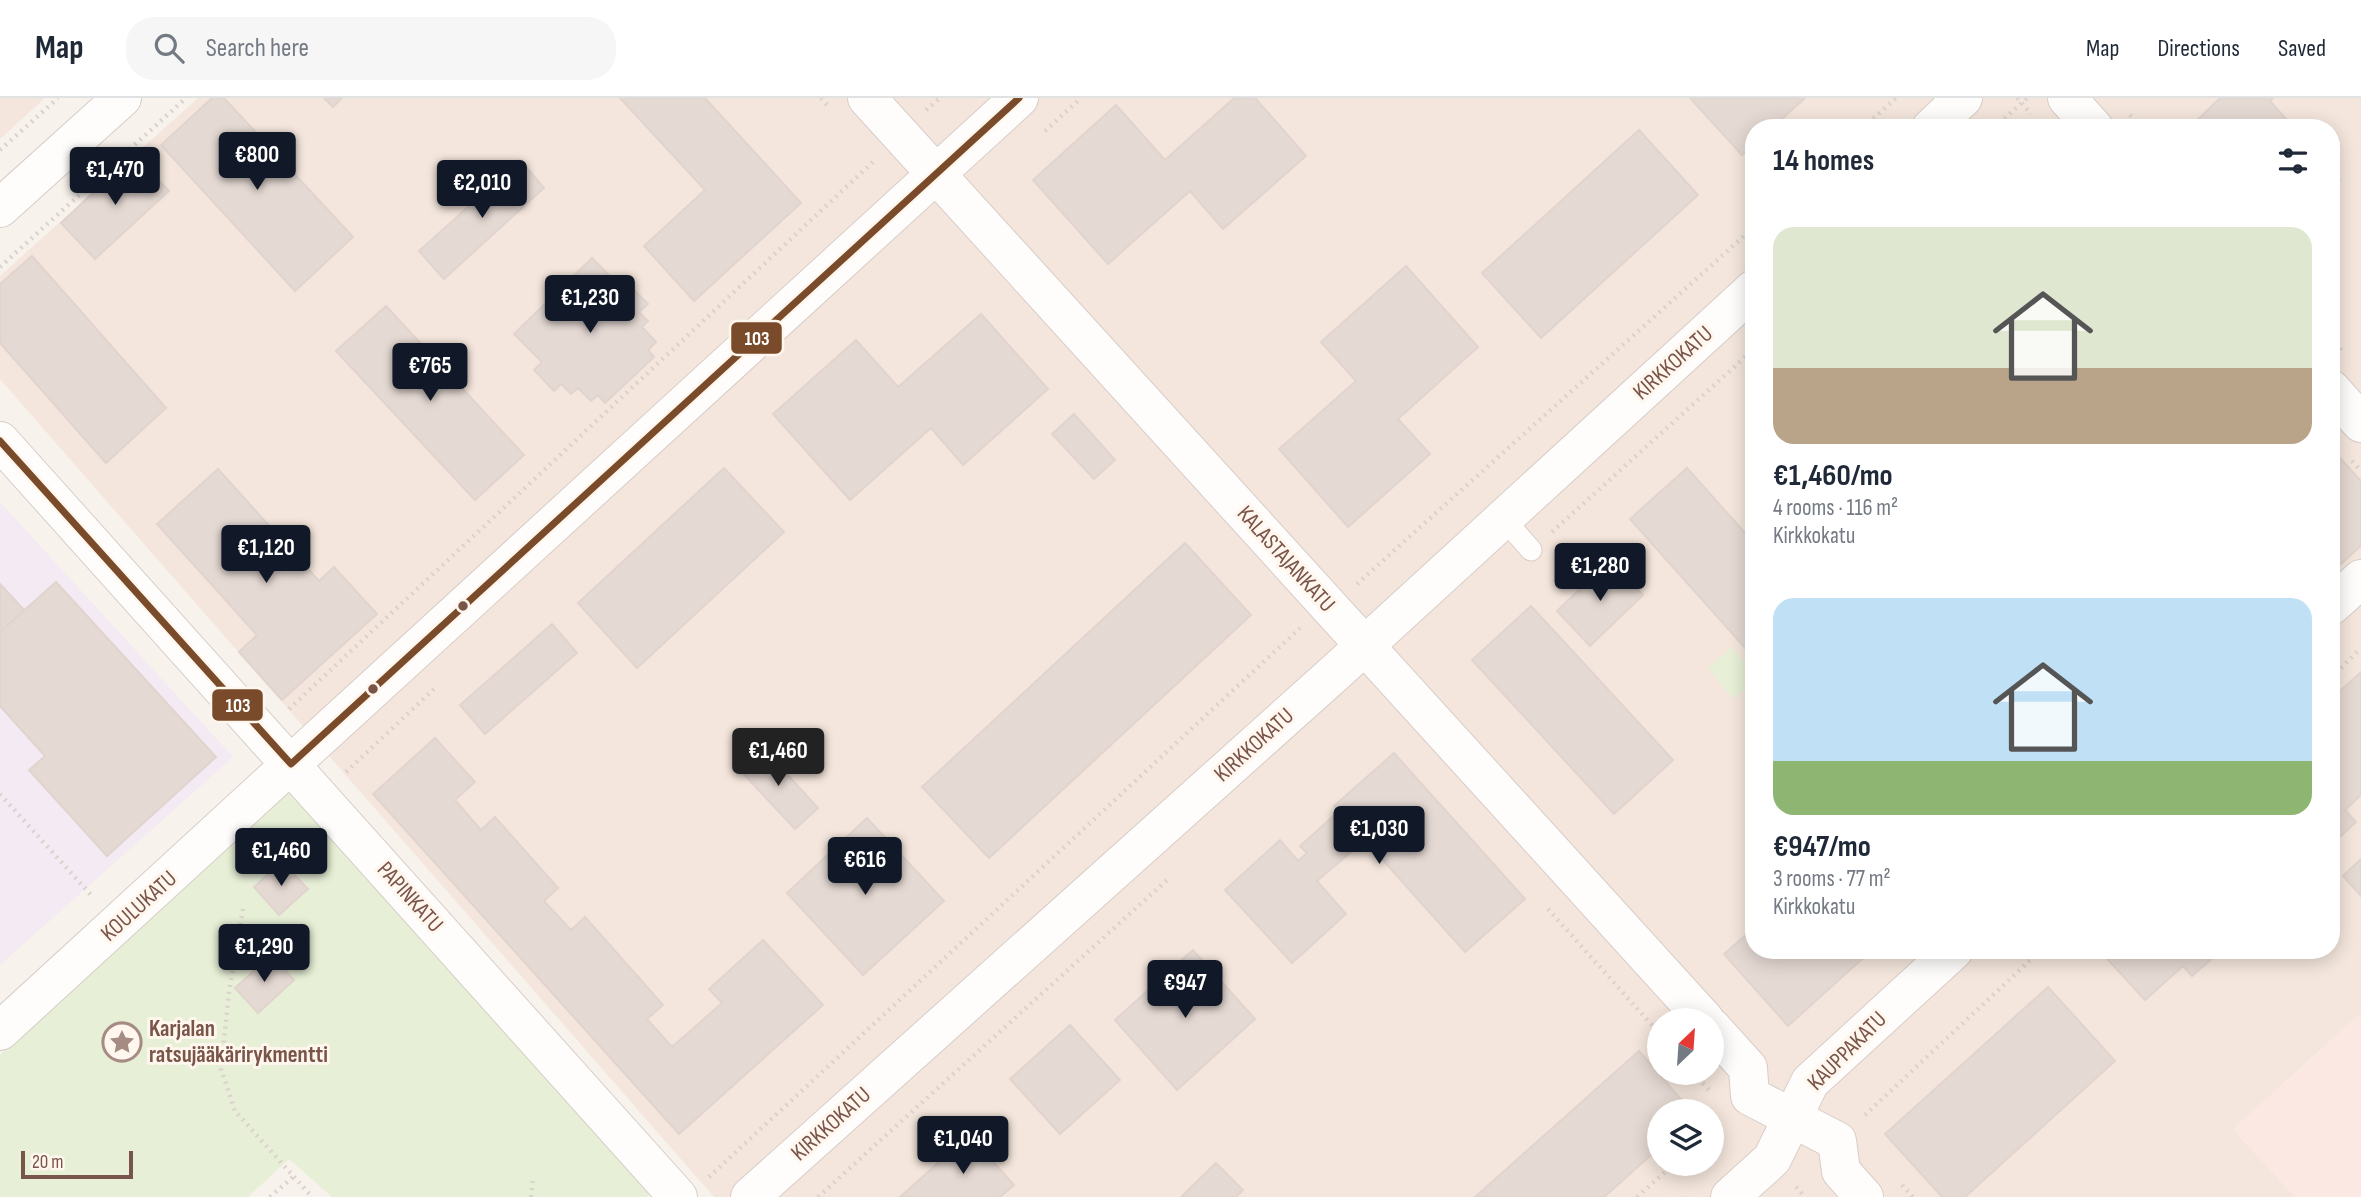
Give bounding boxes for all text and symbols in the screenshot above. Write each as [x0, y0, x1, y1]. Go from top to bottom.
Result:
search box [126, 17, 616, 80]
text: Map [35, 28, 84, 68]
icon: search [150, 29, 188, 67]
text: Search here [206, 33, 309, 64]
text: Map [2086, 34, 2119, 63]
text: Directions [2157, 34, 2240, 63]
text: Saved [2278, 34, 2326, 63]
pin: €800 [216, 132, 298, 192]
text: €800 [235, 141, 279, 169]
icon: filters [2274, 142, 2312, 180]
text: 14 homes [1773, 143, 1874, 179]
pin: €1,470 [58, 148, 172, 207]
text: €1,470 [86, 156, 144, 184]
pin: €2,010 [425, 160, 539, 220]
text: €2,010 [453, 169, 511, 197]
icon: home [1980, 273, 2106, 399]
pin: €1,230 [533, 275, 647, 335]
text: €1,230 [561, 284, 619, 312]
street label: KIRKKOKATU [1627, 320, 1719, 406]
line badge: 103 [730, 321, 783, 355]
text: 103 [744, 328, 770, 351]
pin: €765 [389, 344, 471, 403]
text: €765 [408, 352, 452, 380]
text: €1,460/mo [1773, 458, 1893, 494]
text: 4 rooms · 116 m² [1773, 494, 1898, 522]
street label: KALASTAJANKATU [1231, 500, 1341, 618]
text: Kirkkokatu [1773, 522, 1855, 550]
pin: €1,120 [209, 526, 323, 585]
text: €1,120 [237, 534, 295, 562]
pin: €1,280 [1543, 544, 1657, 603]
text: €1,280 [1571, 552, 1629, 580]
unlabelled marker [456, 599, 470, 613]
icon: home [1980, 644, 2106, 770]
unlabelled marker [366, 682, 380, 696]
line badge: 103 [211, 688, 264, 722]
text: 103 [225, 695, 251, 718]
street label: KIRKKOKATU [1208, 702, 1300, 788]
pin: €1,460 [721, 728, 835, 788]
text: €1,460 [748, 737, 808, 765]
pin: €1,030 [1322, 806, 1436, 866]
text: €1,030 [1350, 815, 1408, 843]
pin: €1,460 [224, 828, 338, 888]
text: €947/mo [1773, 829, 1871, 865]
text: €1,460 [251, 837, 311, 865]
pin: €616 [824, 838, 906, 897]
text: €616 [844, 846, 886, 874]
street label: PAPINKATU [371, 856, 449, 938]
street label: KOULUKATU [95, 865, 183, 947]
text: 3 rooms · 77 m² [1773, 865, 1891, 893]
text: Kirkkokatu [1773, 893, 1855, 921]
pin: €1,290 [207, 924, 321, 984]
text: €1,290 [235, 933, 293, 961]
pin: €947 [1144, 960, 1226, 1020]
text: €947 [1163, 969, 1207, 997]
street label: KAUPPAKATU [1802, 1006, 1892, 1096]
north arrow [1647, 1008, 1724, 1085]
map controls [1647, 1008, 1724, 1176]
place label: Karjalan ratsujääkärirykmentti [149, 1015, 328, 1069]
place icon: Karjalan ratsujääkärirykmentti [101, 1021, 143, 1063]
street label: KIRKKOKATU [785, 1081, 877, 1167]
button: layers [1647, 1099, 1724, 1176]
pin: €1,040 [906, 1116, 1020, 1176]
text: €1,040 [933, 1125, 993, 1153]
scale bar [21, 1148, 133, 1180]
text: 20 m [32, 1151, 64, 1174]

